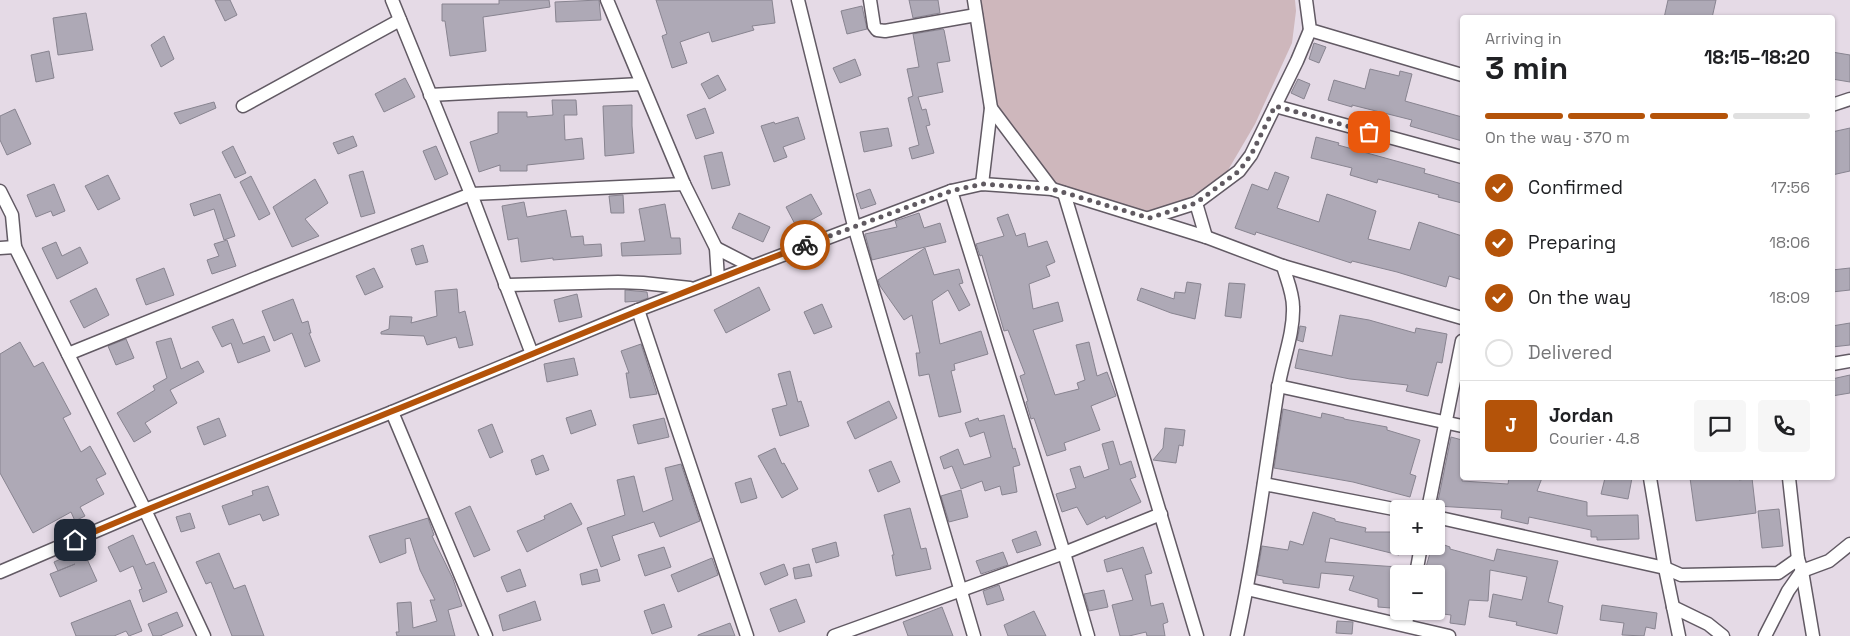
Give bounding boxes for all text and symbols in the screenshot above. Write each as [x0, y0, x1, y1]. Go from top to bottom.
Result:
text: Arriving in [1485, 28, 1562, 49]
text: 18:15–18:20 [1704, 45, 1810, 70]
text: 3 min [1485, 48, 1568, 88]
pin [1348, 111, 1390, 153]
icon: bag [1355, 118, 1383, 146]
text: On the way · 370 m [1485, 127, 1630, 148]
icon: check [1485, 174, 1513, 202]
text: Confirmed [1528, 175, 1623, 200]
text: 17:56 [1771, 177, 1810, 198]
courier [780, 220, 830, 270]
icon: check [1485, 229, 1513, 257]
text: Preparing [1528, 230, 1616, 255]
icon: bike [791, 231, 819, 259]
text: 18:06 [1769, 232, 1810, 253]
icon: check [1485, 284, 1513, 312]
text: On the way [1528, 285, 1631, 310]
text: 18:09 [1769, 287, 1810, 308]
text: Delivered [1528, 340, 1613, 365]
button: chat [1694, 400, 1746, 452]
button: phone [1758, 400, 1810, 452]
text: Jordan [1549, 403, 1614, 428]
text: J [1505, 413, 1517, 438]
text: Courier · 4.8 [1549, 428, 1640, 449]
map controls [1390, 500, 1445, 620]
button: + [1390, 500, 1445, 555]
pin [54, 519, 96, 561]
icon: home [61, 526, 89, 554]
button: − [1390, 565, 1445, 620]

